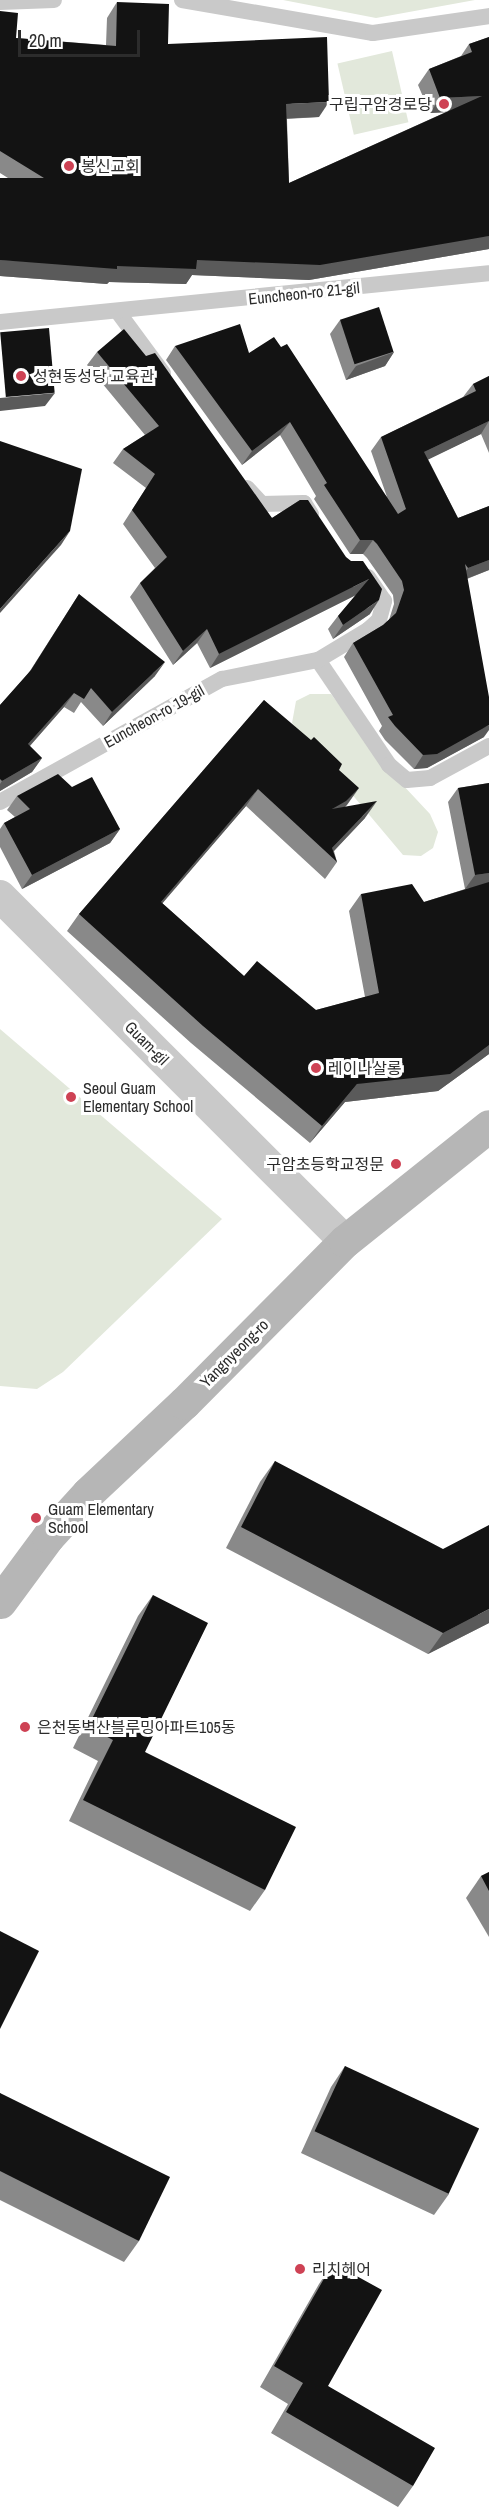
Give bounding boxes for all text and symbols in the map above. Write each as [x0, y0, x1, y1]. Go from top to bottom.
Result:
scale bar [21, 18, 142, 56]
text: 20 m [29, 28, 62, 53]
place label: 구립구암경로당 [329, 94, 432, 114]
marker: 구립구암경로당 [437, 97, 451, 111]
place label: 봉신교회 [81, 156, 140, 176]
marker: 봉신교회 [62, 159, 76, 173]
street label: Euncheon-ro 21-gil [248, 278, 360, 308]
place label: 성현동성당 교육관 [33, 366, 154, 386]
marker: 성현동성당 교육관 [14, 369, 28, 383]
street label: Euncheon-ro 19-gil [101, 681, 207, 751]
street label: Guam-gil [121, 1017, 173, 1069]
place label: 레이나살롱 [328, 1058, 402, 1078]
marker: 레이나살롱 [309, 1061, 323, 1075]
place label: Seoul Guam Elementary School [83, 1078, 193, 1116]
marker: Seoul Guam Elementary School [64, 1090, 78, 1104]
place label: 구암초등학교정문 [266, 1154, 384, 1174]
marker: 구암초등학교정문 [389, 1157, 403, 1171]
street label: Yangnyeong-ro [196, 1315, 272, 1391]
place label: Guam Elementary School [48, 1499, 154, 1537]
marker: Guam Elementary School [29, 1511, 43, 1525]
place label: 은천동벽산블루밍아파트105동 [37, 1717, 236, 1737]
marker: 은천동벽산블루밍아파트105동 [18, 1720, 32, 1734]
place label: 리치헤어 [312, 2259, 371, 2279]
marker: 리치헤어 [293, 2262, 307, 2276]

